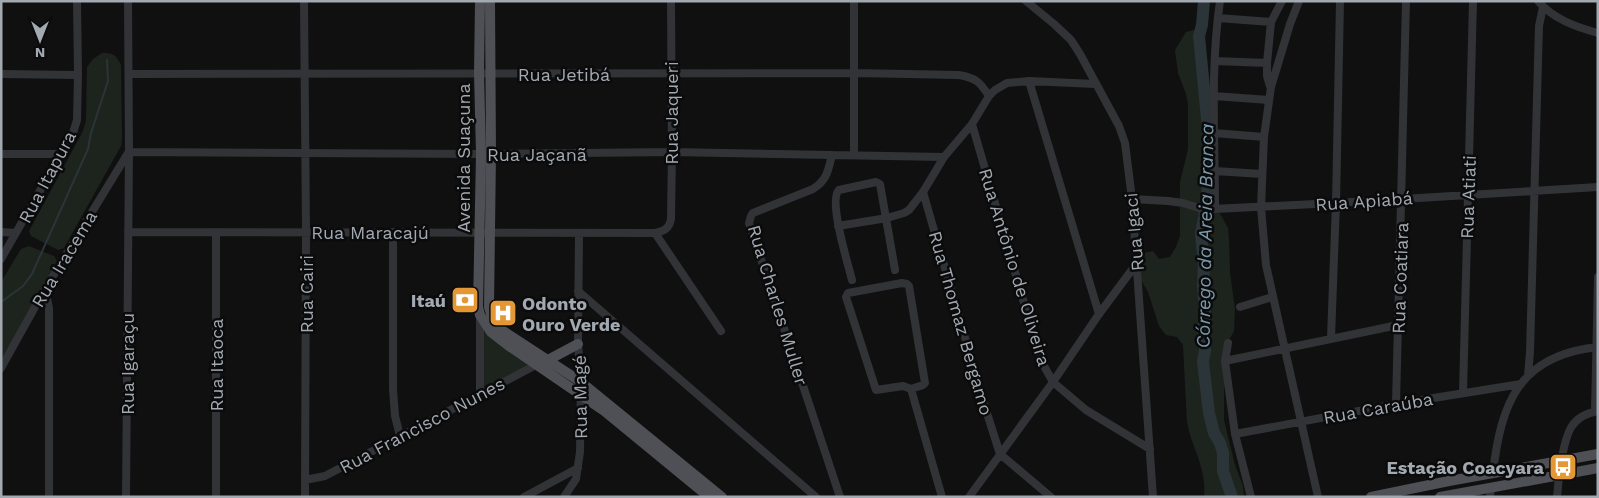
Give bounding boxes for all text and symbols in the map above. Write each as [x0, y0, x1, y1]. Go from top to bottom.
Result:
north arrow [15, 15, 65, 65]
text: N [35, 45, 45, 61]
street label: Rua Jaqueri [661, 61, 682, 165]
street label: Rua Jetibá [518, 64, 610, 85]
street label: Avenida Suaçuna [453, 83, 474, 233]
water label: Córrego da Areia Branca [1192, 123, 1218, 349]
street label: Rua Itapura [14, 127, 80, 227]
street label: Rua Jaçanã [487, 144, 587, 165]
street label: Rua Atiati [1456, 155, 1480, 239]
street label: Rua Antônio de Oliveira [975, 166, 1055, 368]
street label: Rua Apiabá [1315, 187, 1413, 215]
street label: Rua Igaci [1120, 192, 1148, 272]
street label: Rua Iracema [27, 207, 101, 311]
street label: Rua Maracajú [311, 222, 429, 243]
street label: Rua Charles Muller [744, 222, 812, 388]
street label: Rua Coatiara [1388, 222, 1412, 334]
street label: Rua Thomaz Bergamo [925, 228, 997, 418]
street label: Rua Cairi [296, 255, 317, 333]
bank icon: Itaú [450, 285, 480, 315]
place label: Itaú [411, 290, 446, 311]
place label: Odonto Ouro Verde [522, 293, 620, 335]
hospital icon: Odonto Ouro Verde [488, 298, 518, 328]
street label: Rua Igaraçu [117, 313, 138, 415]
street label: Rua Itaoca [206, 319, 227, 411]
street label: Rua Magé [569, 355, 591, 439]
street label: Rua Francisco Nunes [336, 373, 508, 477]
street label: Rua Caraúba [1321, 388, 1435, 428]
bus stop icon: Estação Coacyara [1548, 452, 1578, 482]
place label: Estação Coacyara [1386, 457, 1545, 478]

